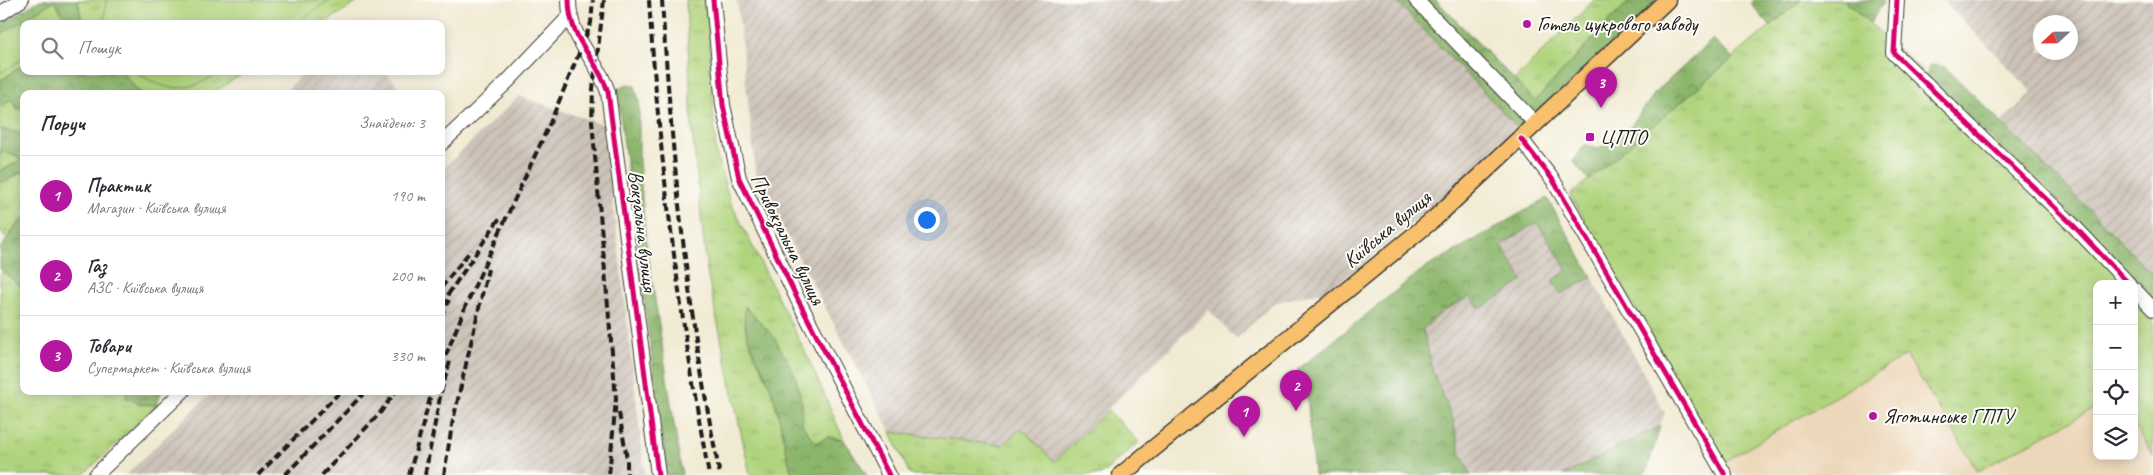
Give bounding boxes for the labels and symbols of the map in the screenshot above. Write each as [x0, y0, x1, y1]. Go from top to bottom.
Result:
place label: Готель цукрового заводу [1537, 11, 1699, 37]
north arrow [2033, 15, 2078, 60]
marker: Готель цукрового заводу [1521, 18, 1533, 30]
pin: 3 [1585, 67, 1617, 108]
place label: ЦПТО [1600, 124, 1649, 150]
marker: ЦПТО [1584, 131, 1596, 143]
street label: Вокзальна вулиця [623, 169, 664, 295]
street label: Привокзальна вулиця [744, 169, 832, 311]
street label: Київська вулиця [1338, 184, 1437, 273]
your location [914, 207, 940, 233]
pin: 2 [1280, 370, 1312, 411]
pin: 1 [1228, 396, 1260, 437]
place label: Яготинське ГПТУ [1883, 403, 2017, 429]
marker: Яготинське ГПТУ [1867, 410, 1879, 422]

